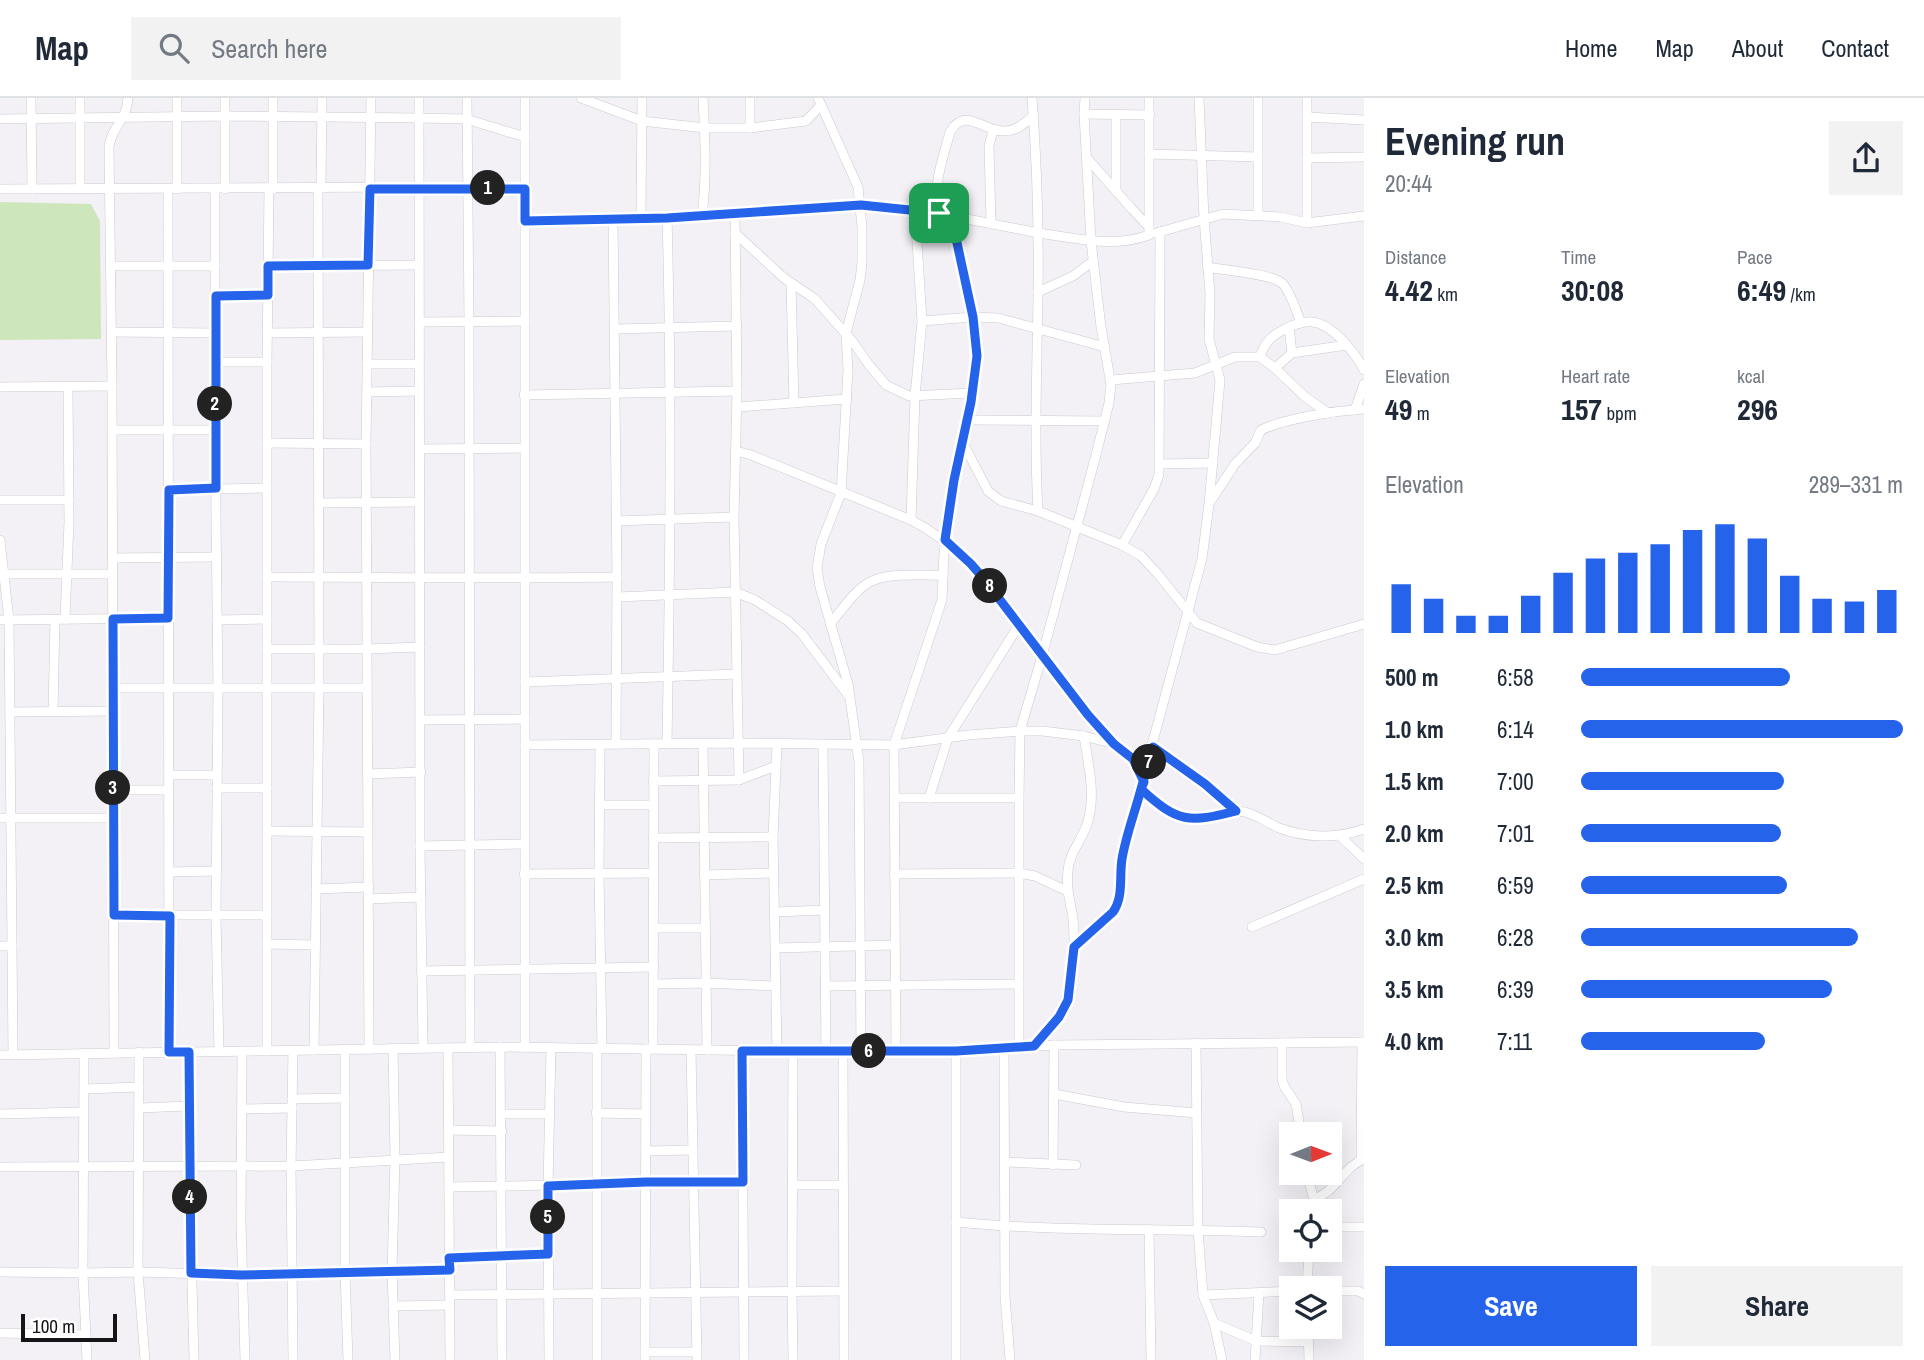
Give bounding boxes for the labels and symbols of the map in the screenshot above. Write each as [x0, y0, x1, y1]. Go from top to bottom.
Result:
pin: 1 [470, 170, 505, 206]
pin [909, 183, 969, 243]
pin: 2 [198, 386, 232, 422]
pin: 8 [972, 568, 1007, 603]
pin: 7 [1132, 744, 1166, 780]
pin: 3 [96, 770, 130, 806]
pin: 6 [852, 1034, 886, 1068]
north arrow [1279, 1122, 1342, 1185]
pin: 4 [172, 1180, 208, 1214]
pin: 5 [530, 1200, 566, 1234]
scale bar [21, 1311, 117, 1343]

